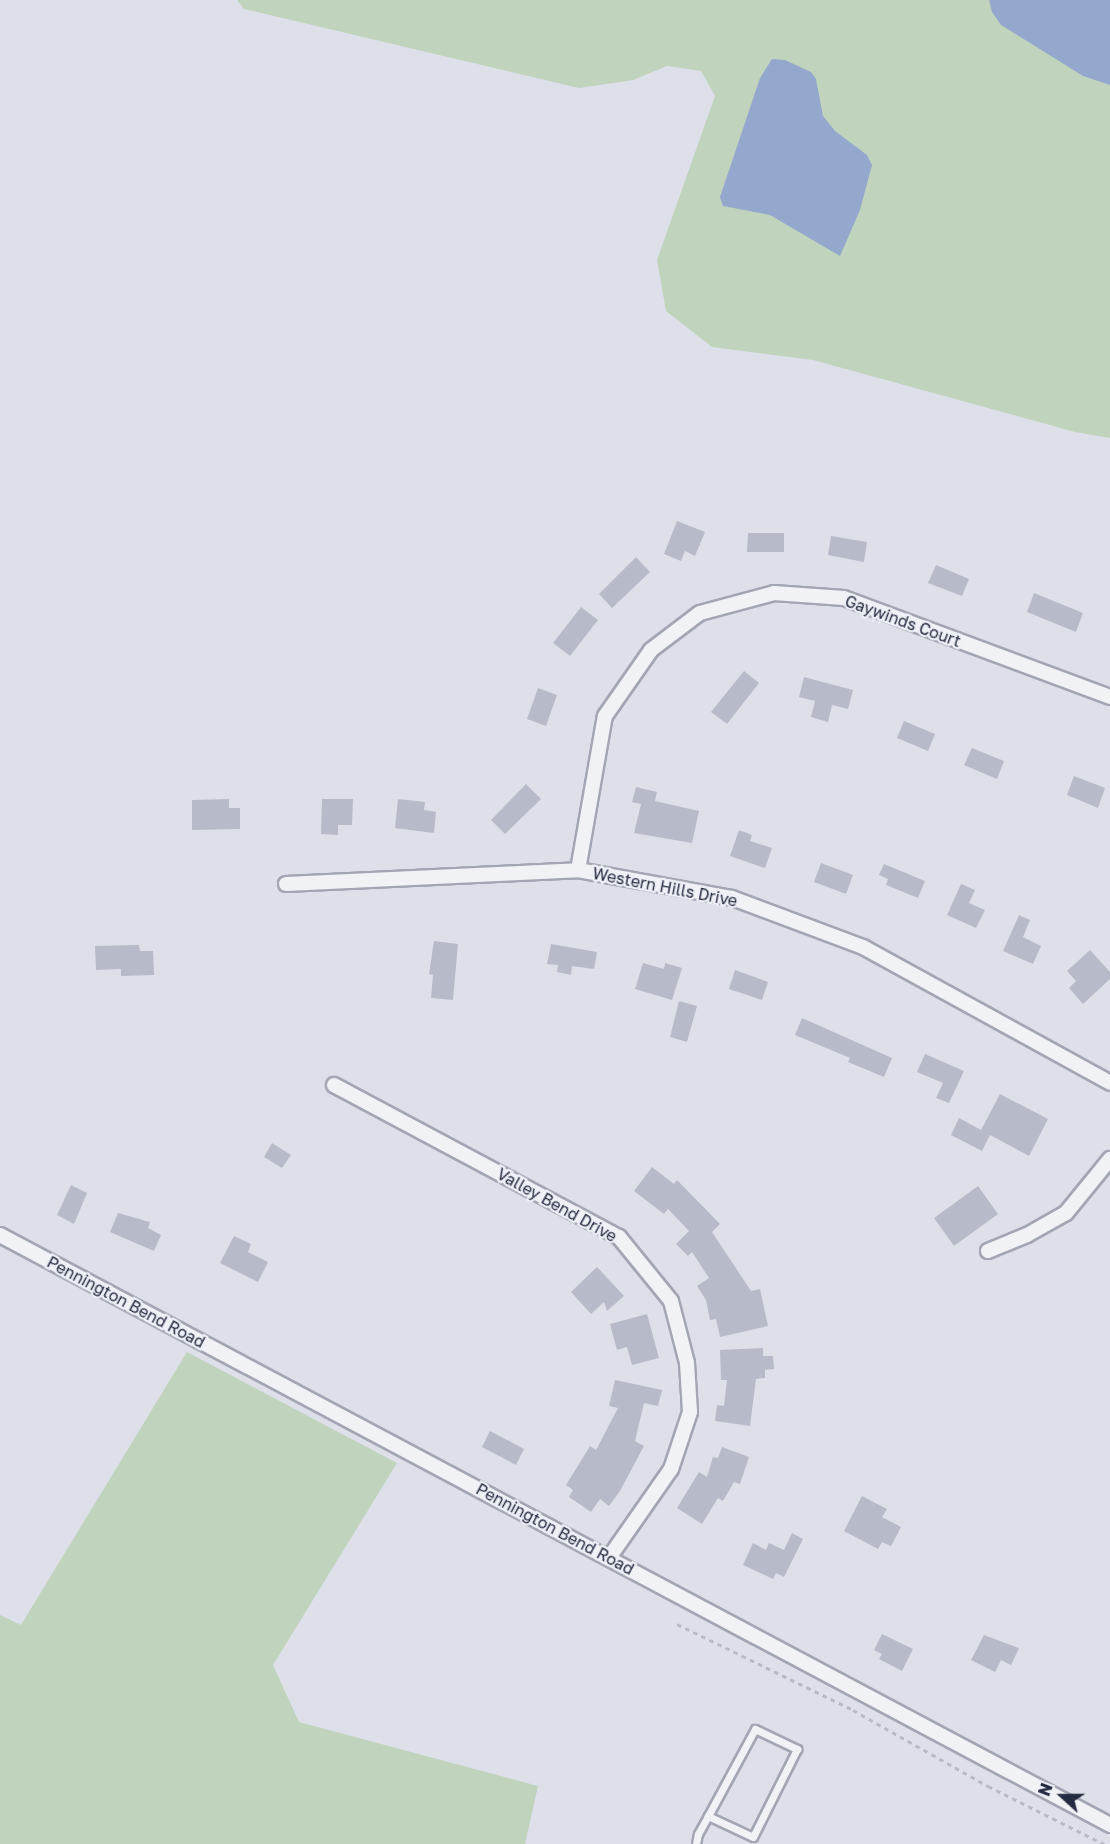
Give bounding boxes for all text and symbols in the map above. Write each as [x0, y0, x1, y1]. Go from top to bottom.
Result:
street label: Gaywinds Court [842, 591, 964, 651]
street label: Western Hills Drive [591, 864, 739, 910]
street label: Valley Bend Drive [494, 1164, 620, 1246]
street label: Pennington Bend Road [44, 1252, 208, 1352]
street label: Pennington Bend Road [473, 1479, 637, 1579]
north arrow [1032, 1766, 1092, 1826]
text: N [1034, 1780, 1057, 1799]

